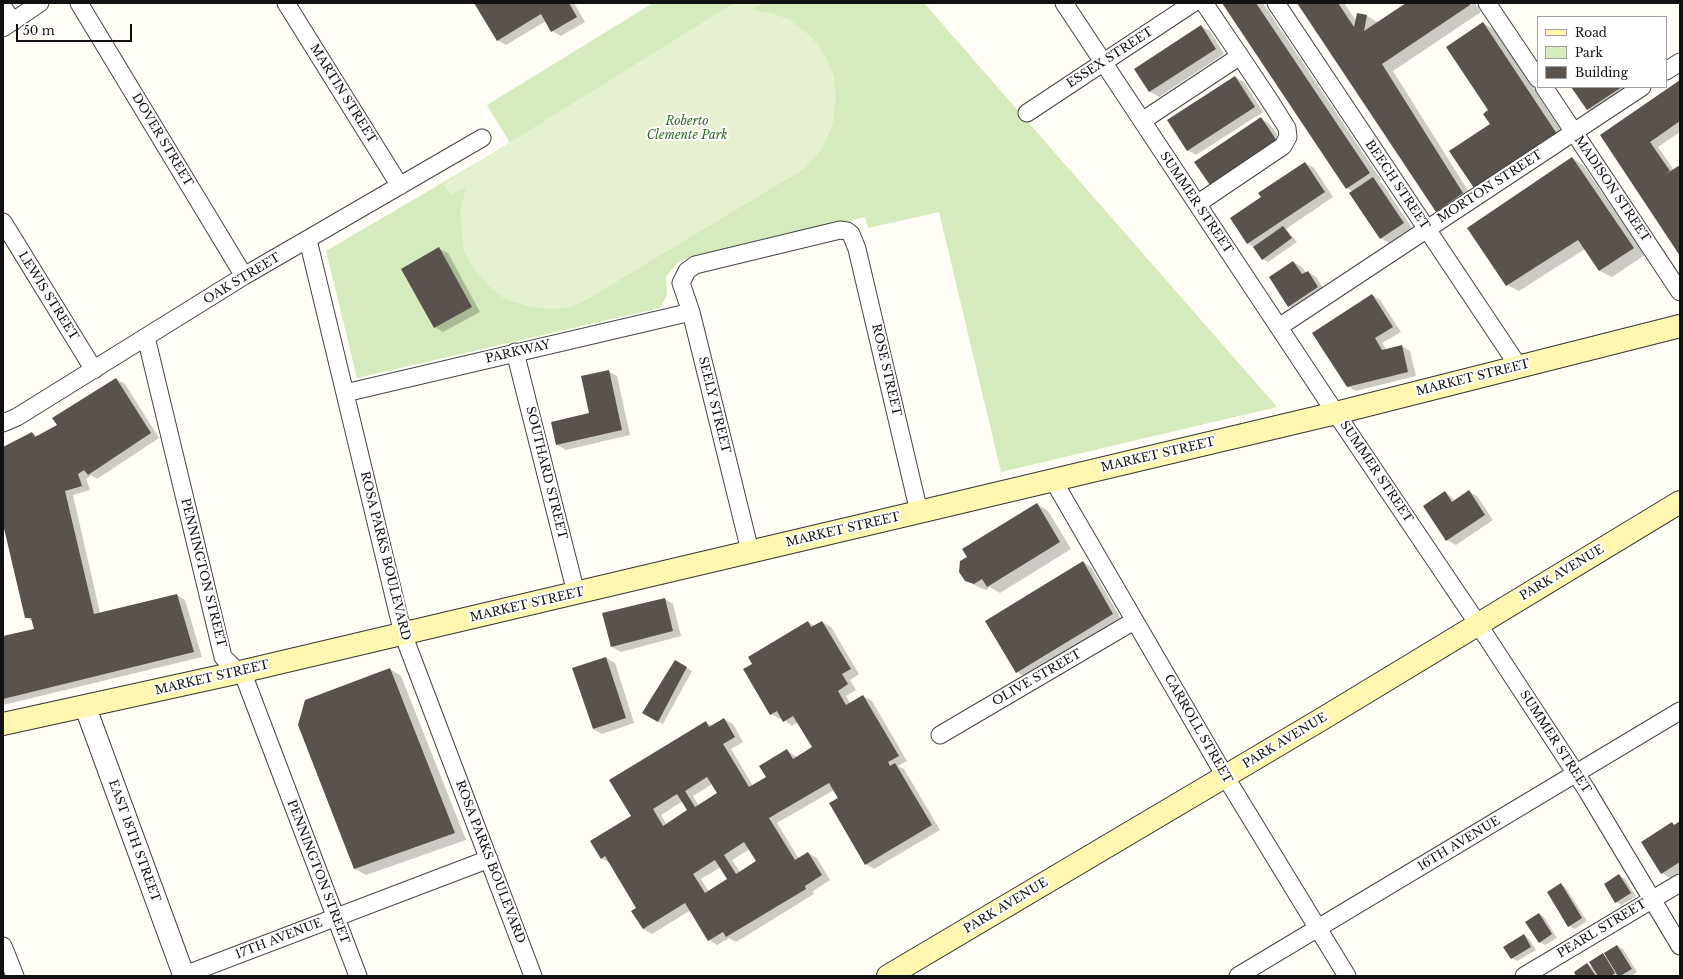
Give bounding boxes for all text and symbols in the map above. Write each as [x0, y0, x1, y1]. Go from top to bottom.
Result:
scale bar [18, 16, 134, 42]
legend [1537, 16, 1667, 88]
text: 50 m [23, 23, 55, 38]
street label: ESSEX STREET [1064, 25, 1156, 91]
text: Road [1575, 25, 1607, 40]
street label: MARTIN STREET [307, 42, 379, 146]
text: Park [1575, 45, 1603, 60]
text: Building [1575, 65, 1628, 80]
street label: DOVER STREET [128, 91, 196, 189]
park label: Roberto Clemente Park [647, 115, 727, 143]
street label: MADISON STREET [1571, 133, 1653, 245]
street label: BEECH STREET [1362, 138, 1432, 232]
street label: MORTON STREET [1435, 148, 1545, 226]
street label: SUMMER STREET [1157, 149, 1235, 257]
street label: LEWIS STREET [15, 249, 81, 343]
street label: OAK STREET [201, 250, 283, 308]
street label: ROSE STREET [868, 322, 904, 418]
street label: PARKWAY [484, 338, 552, 366]
street label: SEELY STREET [695, 355, 733, 455]
street label: MARKET STREET [1415, 357, 1531, 399]
street label: SOUTHARD STREET [522, 405, 570, 541]
street label: SUMMER STREET [1337, 418, 1415, 526]
street label: MARKET STREET [1100, 435, 1216, 475]
street label: ROSA PARKS BOULEVARD [357, 470, 413, 642]
street label: PENNINGTON STREET [177, 497, 229, 649]
street label: MARKET STREET [785, 510, 901, 550]
street label: PARK AVENUE [1517, 542, 1607, 604]
street label: MARKET STREET [469, 585, 585, 625]
street label: OLIVE STREET [990, 647, 1084, 709]
street label: MARKET STREET [154, 658, 270, 698]
street label: CARROLL STREET [1161, 672, 1235, 786]
street label: SUMMER STREET [1516, 688, 1594, 796]
street label: PARK AVENUE [1240, 710, 1330, 772]
street label: EAST 18TH STREET [105, 778, 163, 904]
street label: ROSA PARKS BOULEVARD [452, 778, 528, 946]
street label: PENNINGTON STREET [284, 798, 352, 946]
street label: 16TH AVENUE [1415, 814, 1503, 874]
street label: PARK AVENUE [961, 875, 1051, 937]
street label: PEARL STREET [1555, 897, 1649, 961]
street label: 17TH AVENUE [233, 916, 325, 962]

